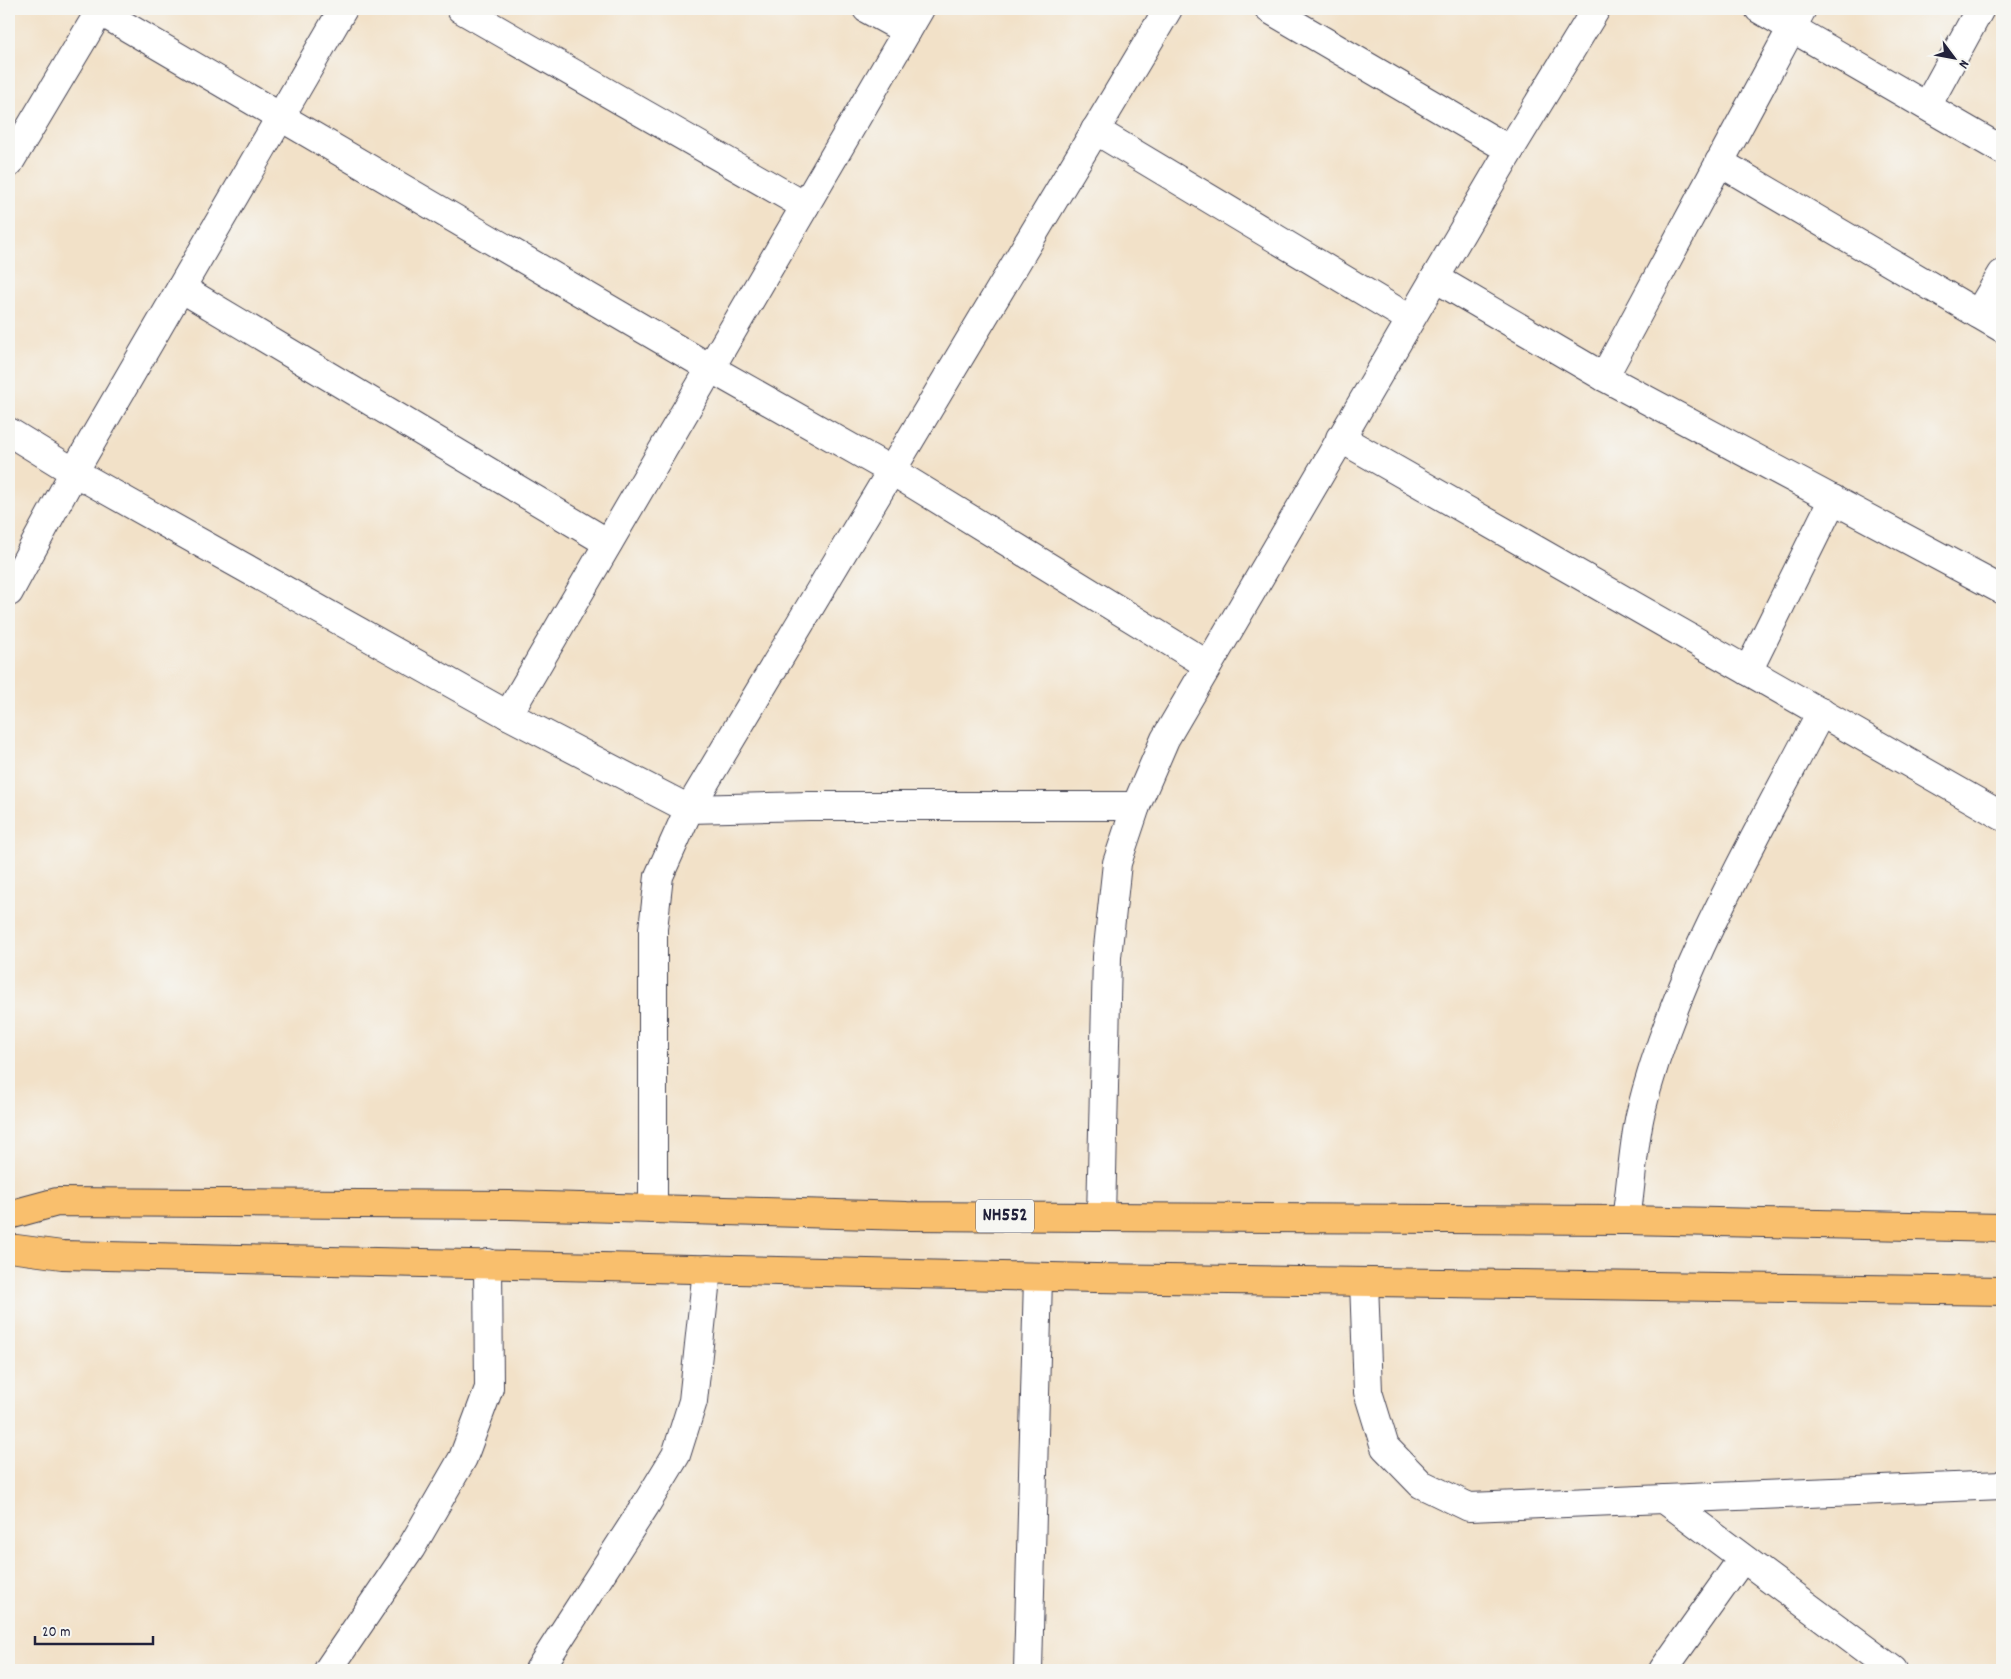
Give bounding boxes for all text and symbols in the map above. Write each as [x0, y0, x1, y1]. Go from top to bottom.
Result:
north arrow [1928, 32, 1978, 82]
text: N [1953, 56, 1974, 72]
road number: NH552 [976, 1200, 1034, 1232]
scale bar [35, 1614, 152, 1646]
text: 20 m [42, 1622, 70, 1644]

